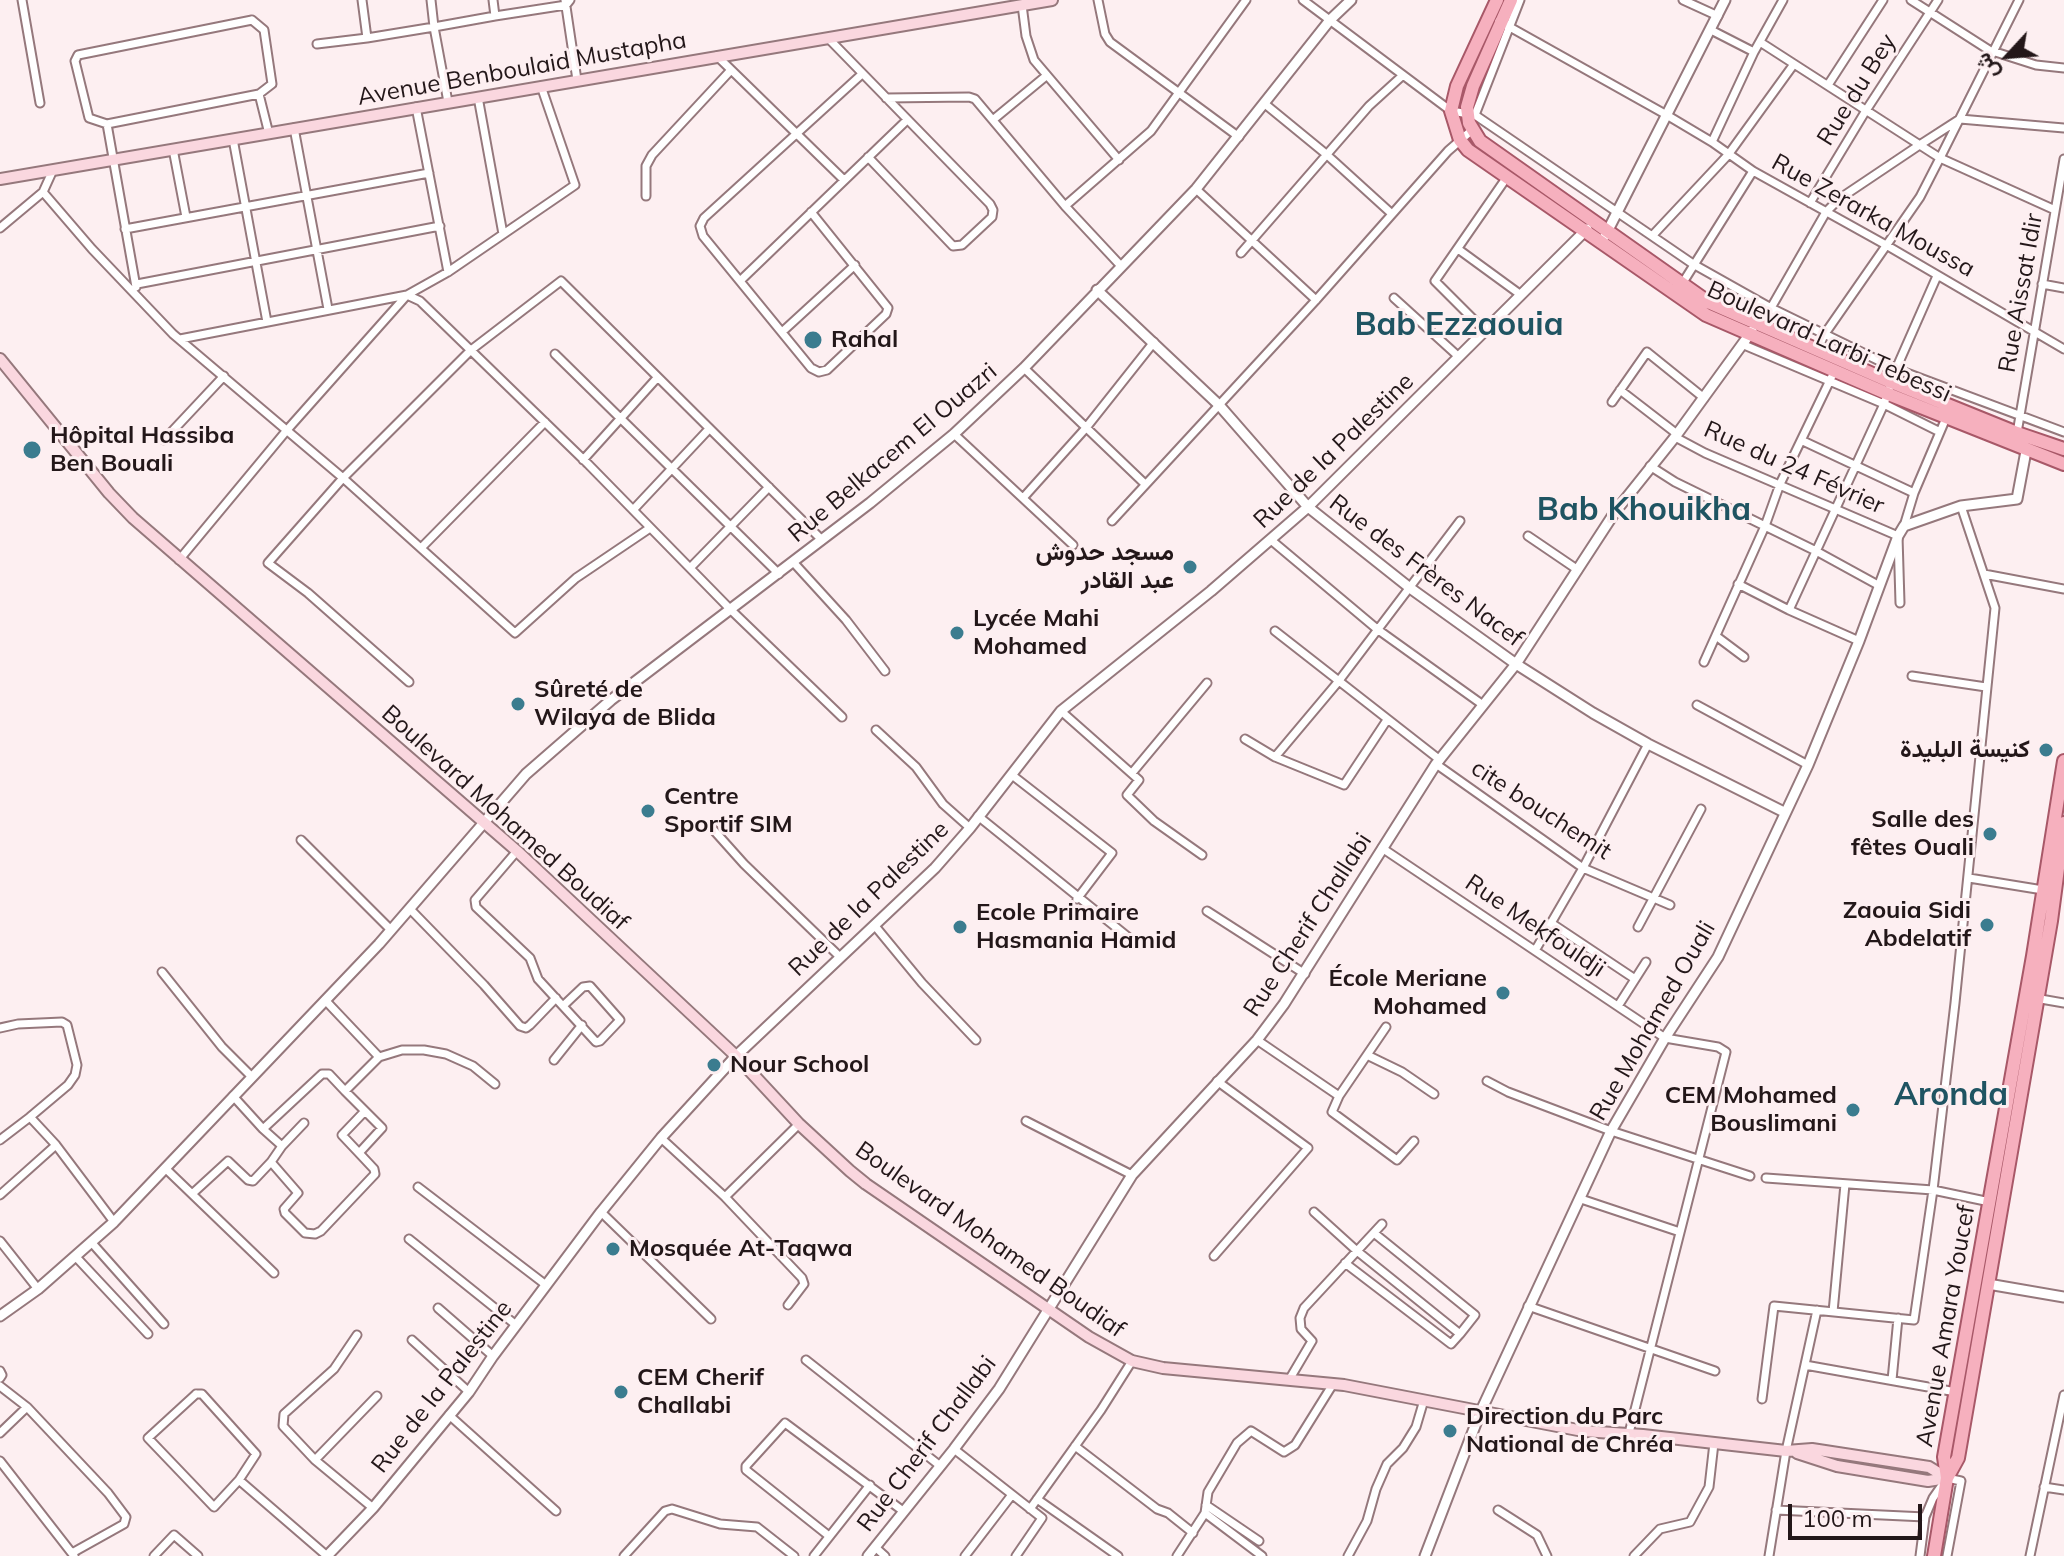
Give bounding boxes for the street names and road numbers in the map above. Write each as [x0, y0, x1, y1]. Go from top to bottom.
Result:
street label: Avenue Benboulaid Mustapha [355, 26, 689, 112]
street label: Rue du Bey [1811, 29, 1903, 151]
street label: Rue Zerarka Moussa [1766, 148, 1980, 284]
street label: Rue Aissat Idir [1993, 211, 2049, 375]
street label: Boulevard Larbi Tebessi [1703, 275, 1955, 409]
street label: Rue Belkacem El Ouazri [783, 357, 1003, 549]
street label: Rue de la Palestine [1248, 367, 1420, 535]
street label: Rue du 24 Février [1699, 415, 1889, 521]
street label: Rue des Frères Nacef [1323, 489, 1529, 653]
street label: Boulevard Mohamed Boudiaf [375, 699, 635, 937]
street label: cite bouchemit [1466, 754, 1616, 866]
street label: Rue de la Palestine [783, 815, 955, 983]
street label: Rue Cherif Challabi [1238, 828, 1378, 1022]
street label: Rue Mekfouldji [1460, 869, 1610, 983]
street label: Rue Mohamed Ouali [1584, 916, 1722, 1126]
street label: Boulevard Mohamed Boudiaf [850, 1136, 1130, 1344]
street label: Avenue Amara Youcef [1911, 1203, 1981, 1449]
street label: Rue de la Palestine [366, 1295, 518, 1479]
street label: Rue Cherif Challabi [851, 1350, 1003, 1538]

